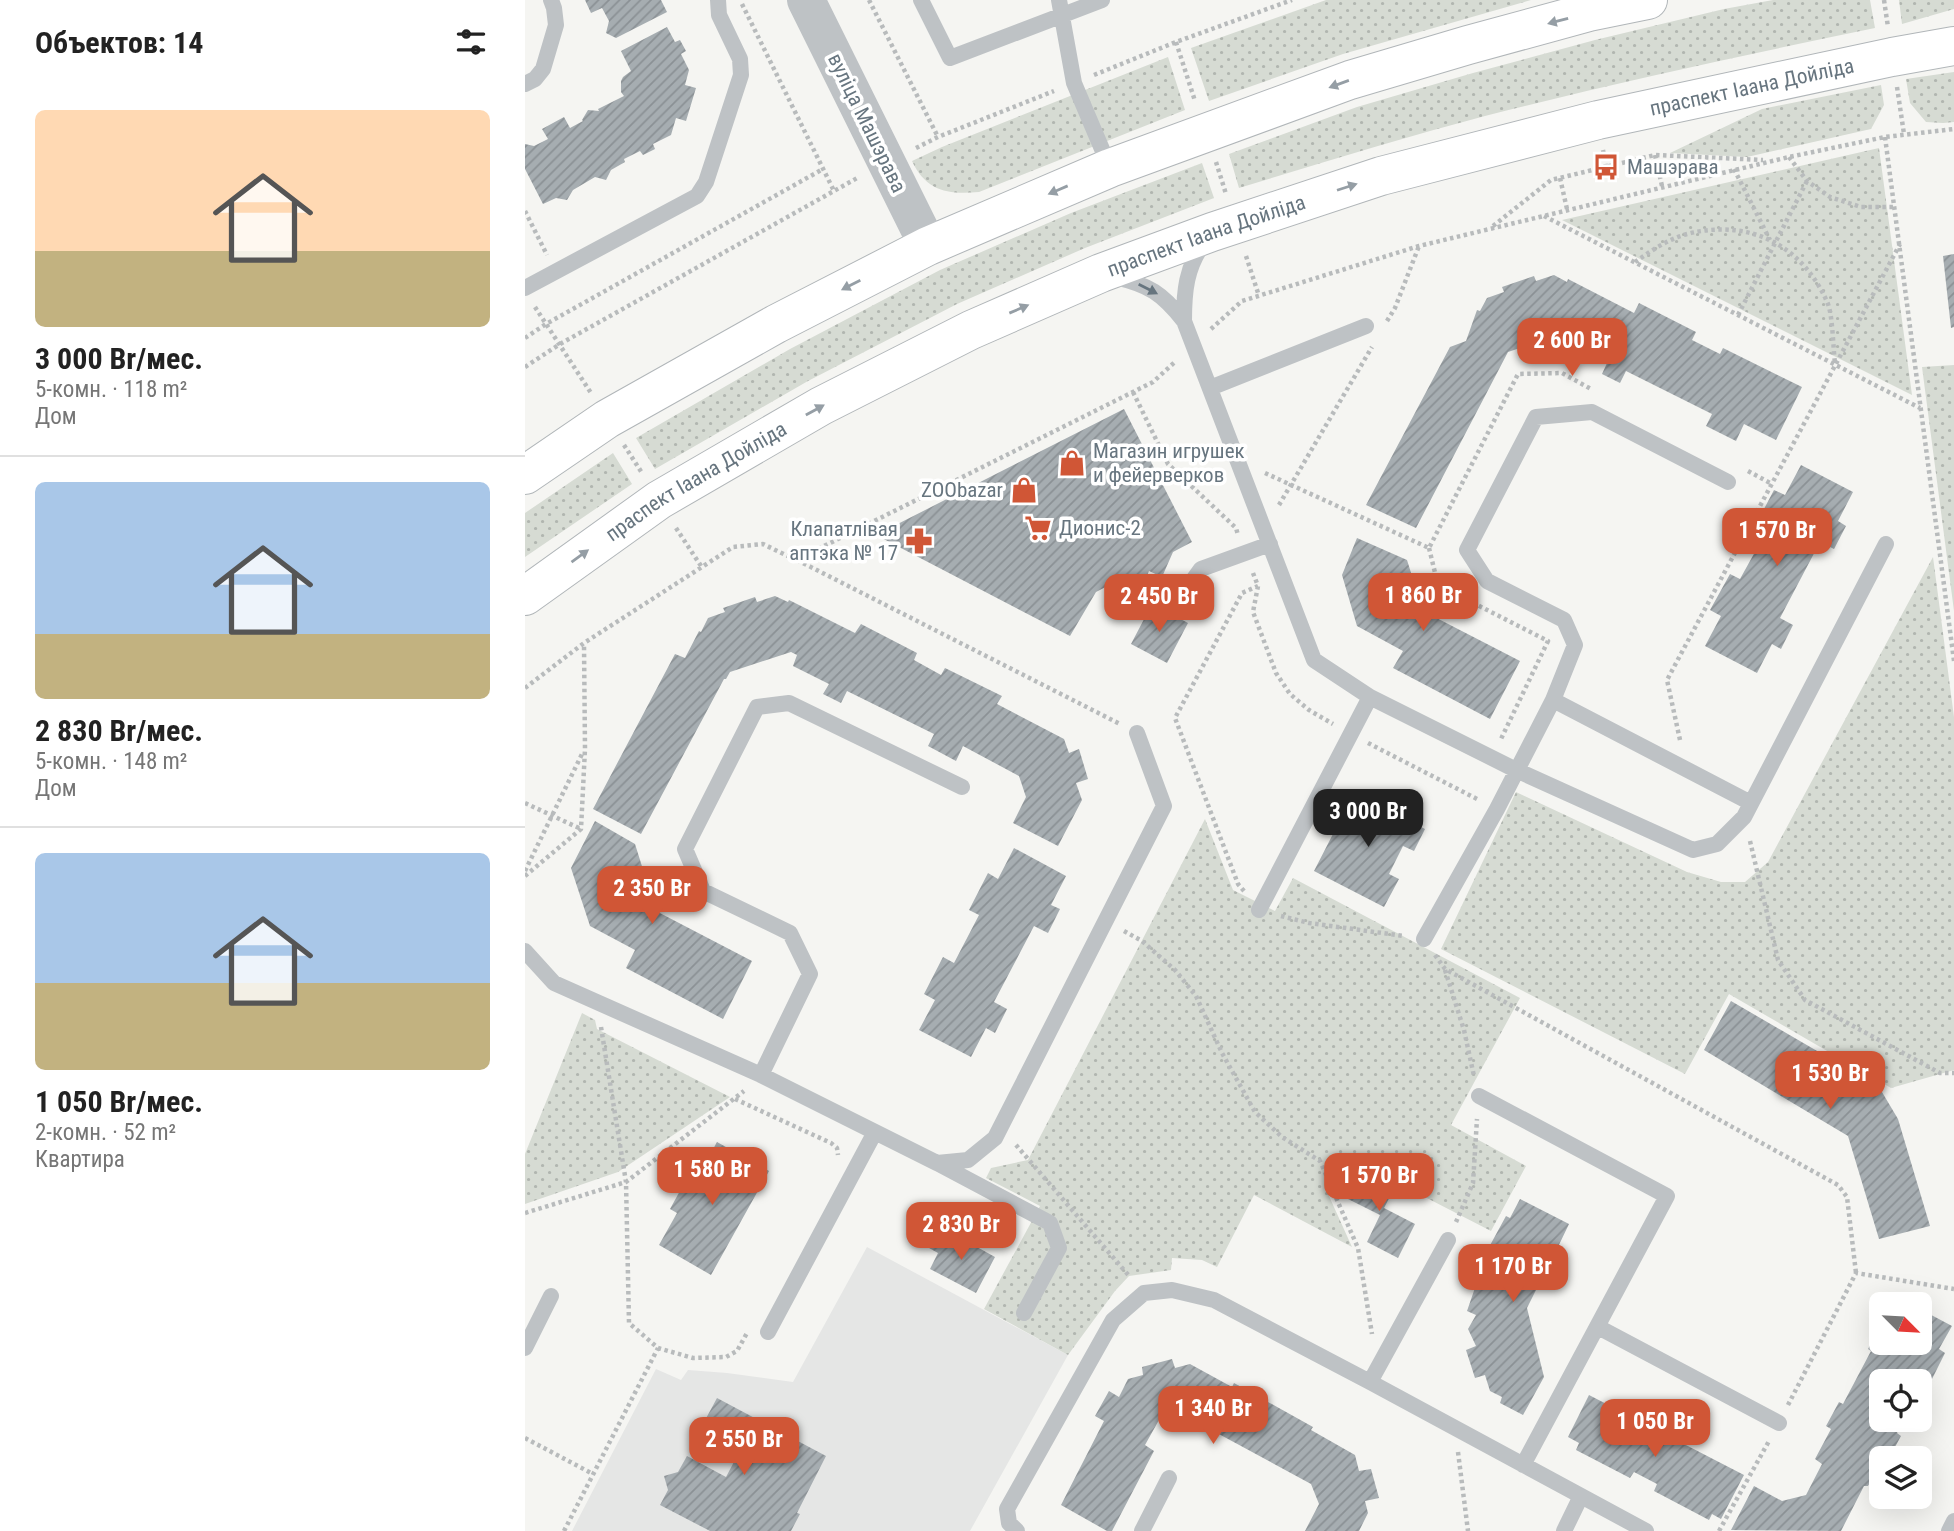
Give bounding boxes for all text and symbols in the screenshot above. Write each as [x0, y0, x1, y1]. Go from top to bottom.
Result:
one-way arrow [1547, 16, 1568, 26]
icon: filters [452, 23, 490, 61]
text: Объектов: 14 [35, 25, 203, 60]
street label: вуліца Машэрава [823, 49, 911, 197]
street label: праспект Іаана Дойліда [1647, 53, 1856, 121]
one-way arrow [1329, 79, 1350, 90]
bus stop icon: Машэрава [1591, 152, 1621, 182]
icon: home [200, 155, 326, 281]
place label: Машэрава [1627, 155, 1719, 179]
one-way arrow [1336, 181, 1357, 192]
one-way arrow [1047, 185, 1068, 196]
street label: праспект Іаана Дойліда [1104, 190, 1308, 282]
one-way arrow [841, 280, 861, 291]
one-way arrow [1138, 283, 1158, 294]
one-way arrow [1008, 303, 1029, 314]
pin: 2 600 Br [1500, 318, 1644, 378]
text: 2 600 Br [1533, 327, 1611, 354]
text: 3 000 Br/мес. [35, 341, 203, 376]
text: 5-комн. · 118 m² [35, 376, 187, 403]
text: Дом [35, 403, 77, 430]
one-way arrow [805, 404, 825, 416]
street label: праспект Іаана Дойліда [601, 417, 791, 546]
place label: Магазин игрушек и фейерверков [1093, 439, 1245, 487]
shop icon: Магазин игрушек и фейерверков [1057, 448, 1087, 478]
shop icon: ZOObazar [1009, 475, 1039, 505]
place label: ZOObazar [921, 478, 1003, 502]
pin: 1 570 Br [1705, 508, 1849, 568]
supermarket icon: Дионис-2 [1023, 513, 1053, 543]
place label: Дионис-2 [1059, 516, 1141, 540]
place label: Клапатлівая аптэка № 17 [789, 517, 898, 565]
text: 1 570 Br [1738, 517, 1816, 544]
pharmacy icon: Клапатлівая аптэка № 17 [904, 526, 934, 556]
icon: home [200, 527, 326, 653]
one-way arrow [571, 549, 589, 563]
pin: 2 450 Br [1087, 574, 1231, 634]
pin: 1 860 Br [1351, 574, 1495, 633]
text: 1 860 Br [1384, 582, 1462, 609]
text: 2 450 Br [1120, 583, 1198, 610]
text: 2 830 Br/мес. [35, 713, 203, 748]
text: 5-комн. · 148 m² [35, 748, 187, 775]
text: Дом [35, 775, 77, 802]
pin: 3 000 Br [1296, 790, 1440, 849]
text: 3 000 Br [1329, 798, 1407, 825]
pin: 2 350 Br [580, 866, 724, 926]
text: 2 350 Br [613, 875, 691, 902]
icon: home [200, 898, 326, 1024]
pin: 1 530 Br [1758, 1052, 1902, 1111]
text: 1 530 Br [1791, 1060, 1869, 1087]
text: 1 050 Br/мес. [35, 1084, 203, 1119]
text: 2-комн. · 52 m² [35, 1119, 176, 1146]
text: Квартира [35, 1146, 125, 1173]
pin: 1 580 Br [640, 1148, 784, 1207]
pin: 1 570 Br [1307, 1154, 1451, 1213]
text: 1 580 Br [673, 1156, 751, 1183]
text: 1 570 Br [1340, 1162, 1418, 1189]
pin: 2 830 Br [889, 1202, 1033, 1262]
text: 2 830 Br [922, 1211, 1000, 1238]
pin: 1 170 Br [1441, 1244, 1585, 1304]
text: 1 170 Br [1474, 1253, 1552, 1280]
north arrow [1869, 1292, 1932, 1354]
map controls [1869, 1292, 1932, 1509]
button: locate [1869, 1369, 1932, 1432]
pin: 1 340 Br [1141, 1386, 1285, 1446]
text: 1 340 Br [1174, 1395, 1252, 1422]
pin: 1 050 Br [1583, 1400, 1727, 1459]
text: 1 050 Br [1616, 1408, 1694, 1435]
pin: 2 550 Br [672, 1418, 816, 1477]
text: 2 550 Br [705, 1426, 783, 1453]
button: layers [1869, 1446, 1932, 1509]

